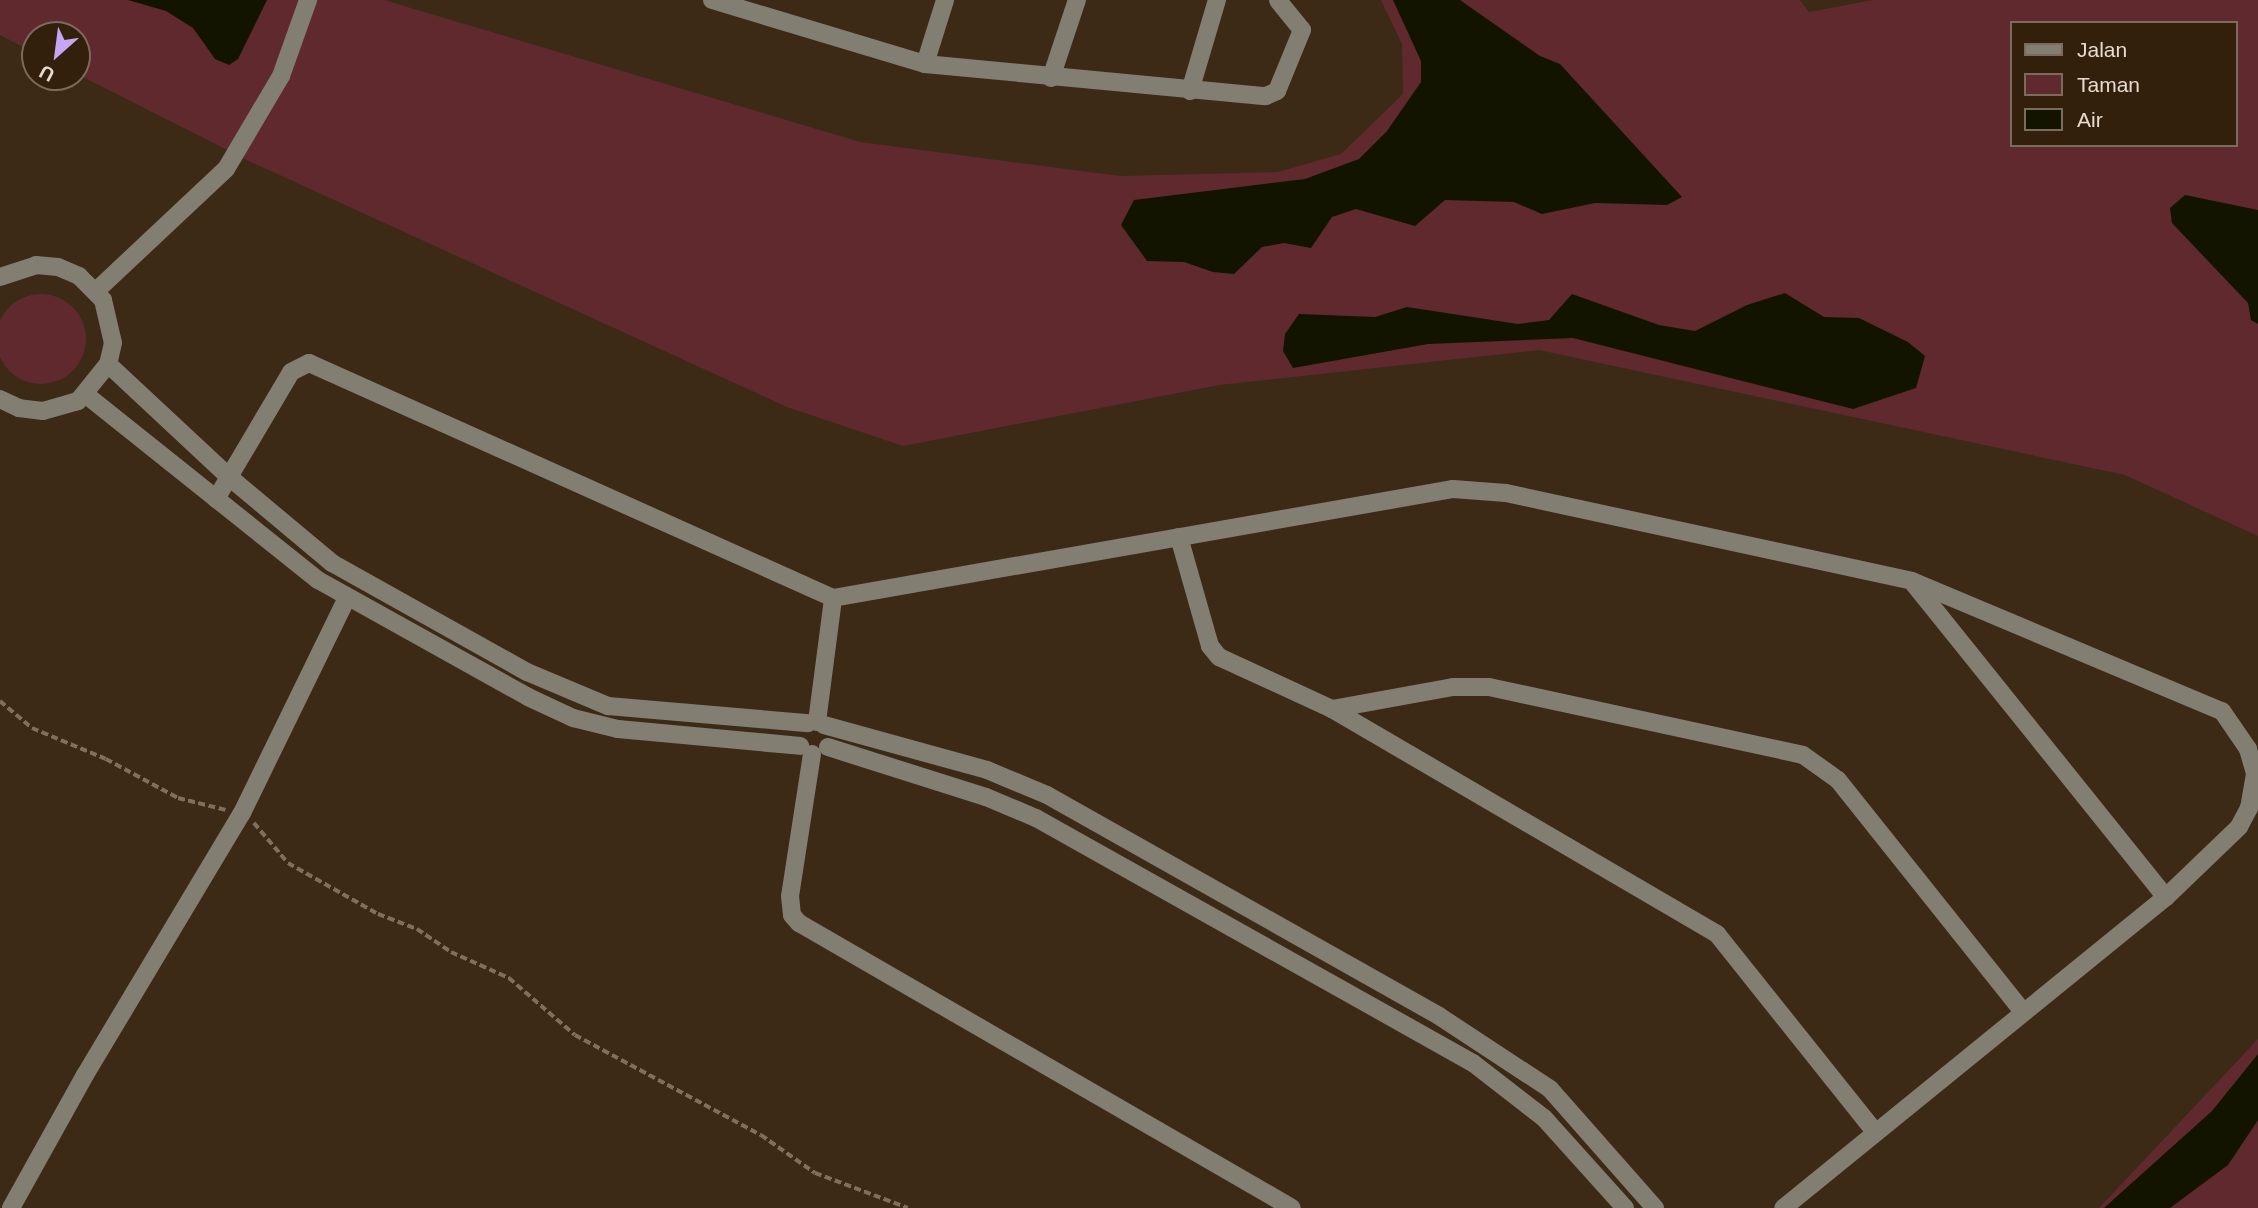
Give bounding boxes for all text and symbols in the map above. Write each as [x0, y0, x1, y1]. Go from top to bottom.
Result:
north arrow [21, 21, 91, 91]
legend [2010, 21, 2237, 147]
text: Jalan [2077, 38, 2127, 61]
text: U [36, 61, 58, 86]
text: Taman [2077, 73, 2140, 96]
text: Air [2077, 108, 2103, 131]

